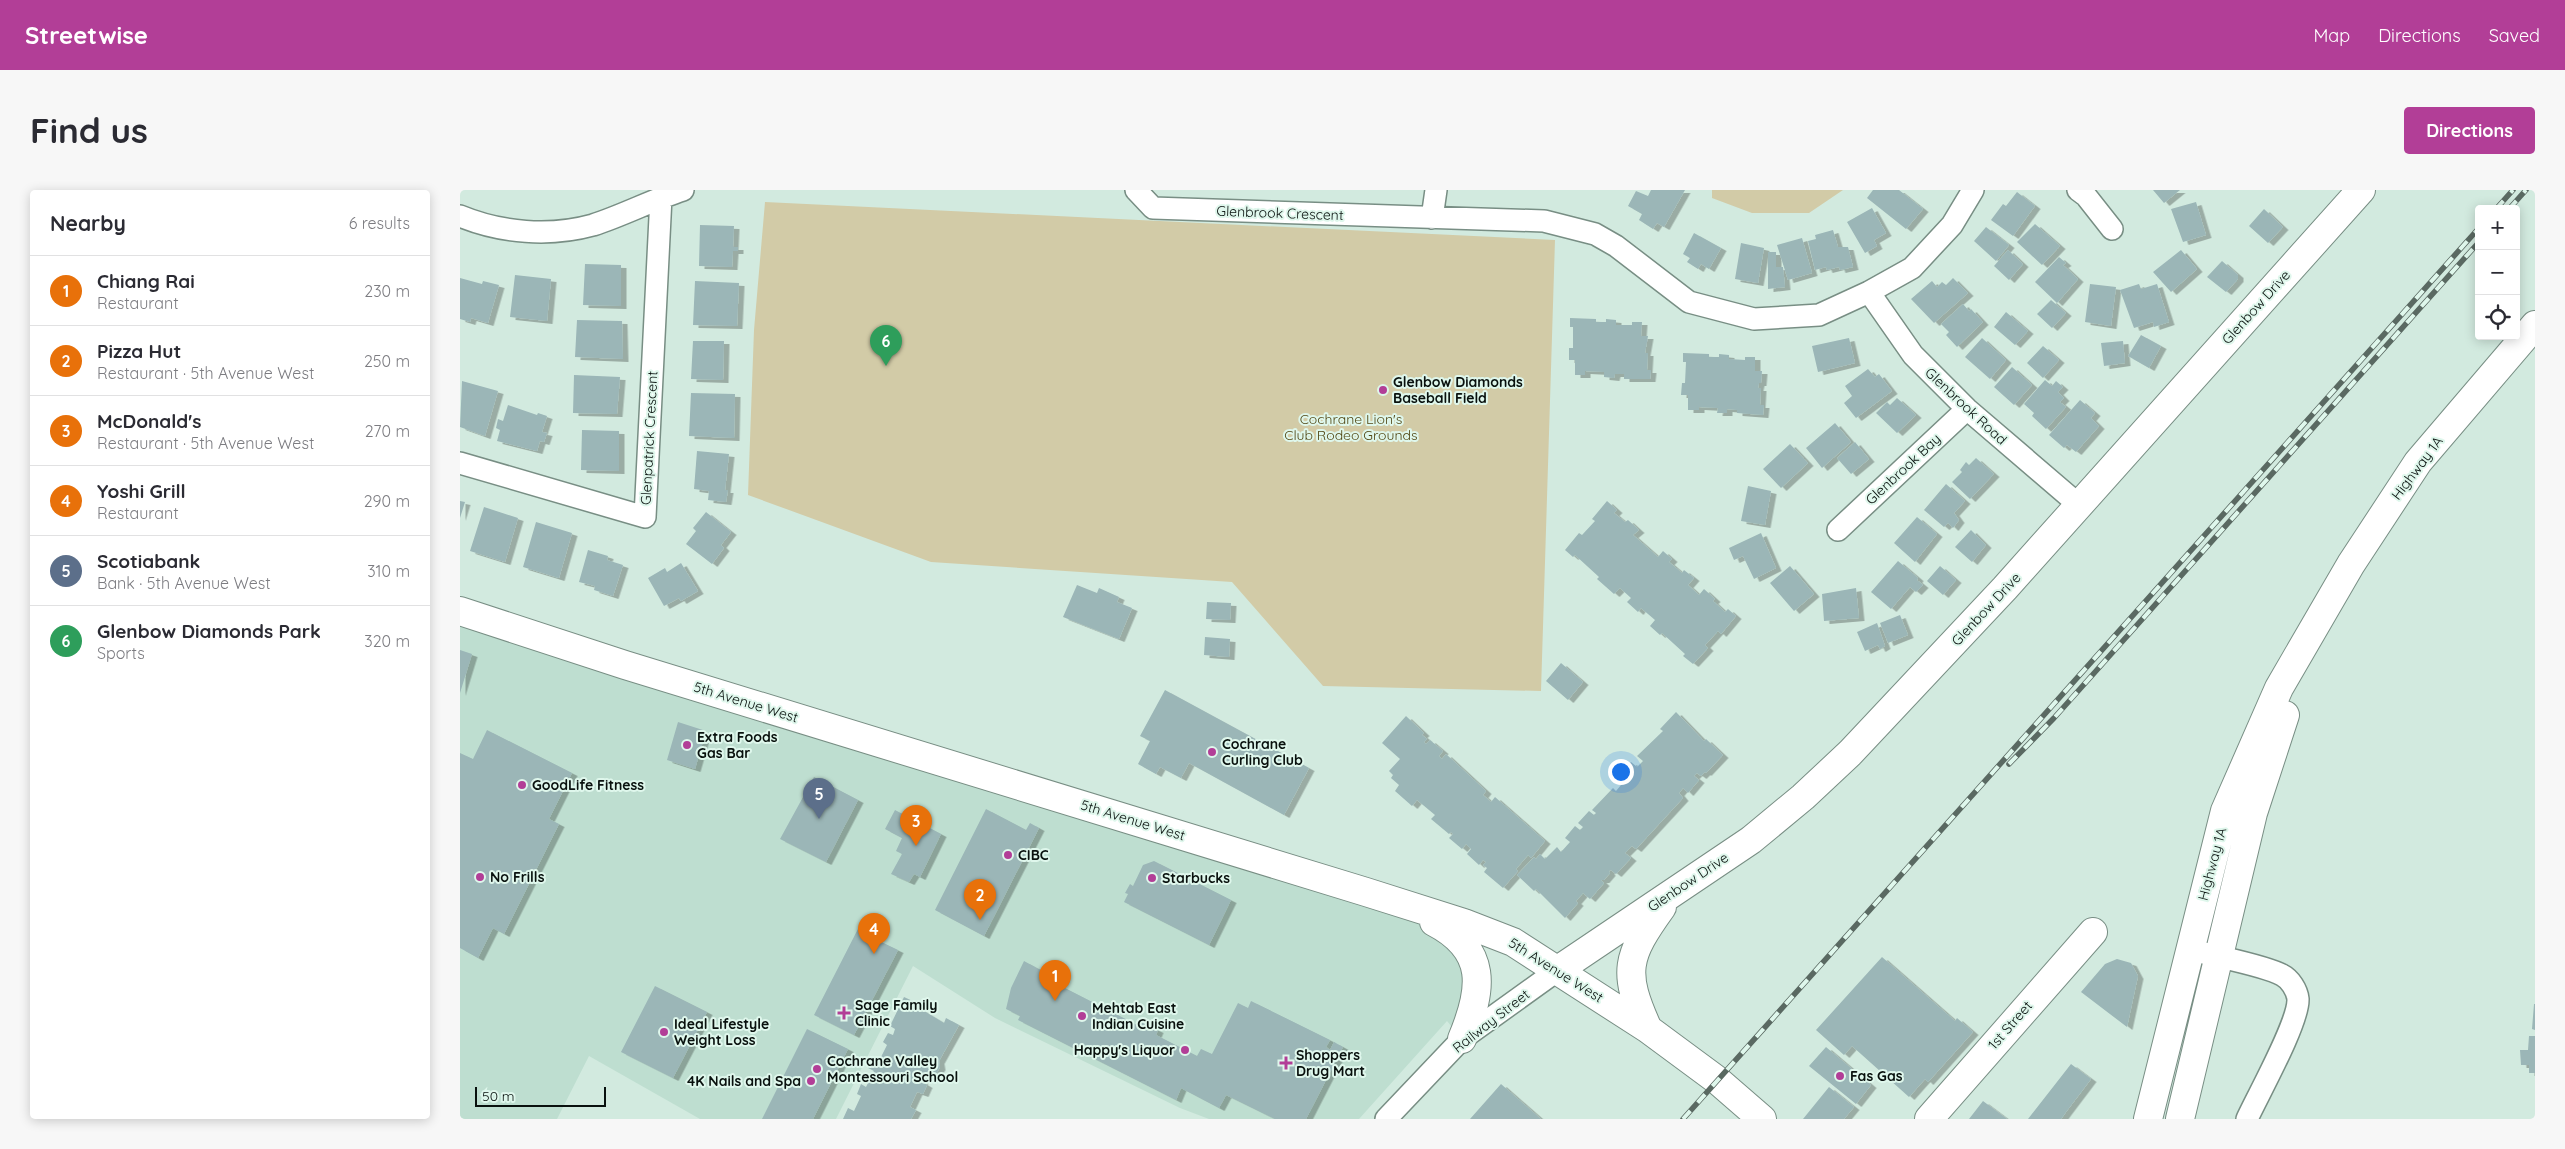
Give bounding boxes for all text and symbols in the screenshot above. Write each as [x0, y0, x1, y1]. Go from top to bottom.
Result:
text: Streetwise [25, 20, 148, 50]
text: Map [2313, 24, 2350, 47]
text: Directions [2378, 24, 2461, 47]
text: Saved [2489, 24, 2540, 47]
button: Directions [2404, 107, 2535, 154]
text: Find us [30, 108, 148, 152]
street label: Glenbrook Crescent [1216, 202, 1344, 224]
map controls [2475, 205, 2520, 340]
button: + [2475, 205, 2520, 250]
text: Nearby [50, 210, 126, 236]
text: 6 results [349, 213, 410, 233]
button: − [2475, 250, 2520, 295]
street label: Glenbow Drive [2218, 266, 2294, 348]
text: Chiang Rai [97, 269, 195, 293]
text: 1 [63, 281, 69, 301]
text: 230 m [364, 281, 410, 301]
text: Restaurant [97, 293, 179, 313]
button: locate [2475, 295, 2520, 340]
pin: 6 [870, 325, 902, 366]
text: Pizza Hut [97, 339, 181, 363]
text: 2 [61, 351, 71, 371]
text: 250 m [364, 351, 410, 371]
text: Restaurant · 5th Avenue West [97, 363, 314, 383]
street label: Glenbrook Road [1921, 363, 2011, 449]
street label: Glenpatrick Crescent [637, 370, 662, 505]
place label: Glenbow Diamonds Baseball Field [1393, 373, 1523, 407]
marker: Glenbow Diamonds Baseball Field [1377, 384, 1389, 396]
text: McDonald's [97, 409, 201, 433]
park label: Cochrane Lion's Club Rodeo Grounds [1284, 410, 1418, 444]
text: 3 [62, 421, 70, 441]
text: 270 m [365, 421, 410, 441]
street label: Glenbrook Bay [1862, 430, 1944, 508]
text: Restaurant · 5th Avenue West [97, 433, 314, 453]
street label: Highway 1A [2387, 433, 2447, 503]
text: Yoshi Grill [97, 479, 186, 503]
text: 4 [61, 491, 71, 511]
text: 290 m [364, 491, 410, 511]
text: Restaurant [97, 503, 179, 523]
text: Scotiabank [97, 549, 200, 573]
text: 5 [61, 561, 71, 581]
text: 310 m [367, 561, 410, 581]
street label: Glenbow Drive [1947, 569, 2025, 649]
text: Bank · 5th Avenue West [97, 573, 271, 593]
text: Glenbow Diamonds Park [97, 619, 321, 643]
text: 6 [62, 631, 70, 651]
text: 320 m [364, 631, 410, 651]
text: Sports [97, 643, 145, 663]
street label: 5th Avenue West [692, 678, 801, 727]
place label: Extra Foods Gas Bar [697, 728, 778, 762]
place label: Cochrane Curling Club [1222, 735, 1303, 769]
marker: Extra Foods Gas Bar [681, 739, 693, 751]
marker: Cochrane Curling Club [1206, 746, 1218, 758]
your location [1608, 759, 1634, 785]
place label: GoodLife Fitness [532, 776, 644, 794]
pin: 5 [803, 778, 835, 819]
marker: GoodLife Fitness [516, 779, 528, 791]
street label: 5th Avenue West [1079, 796, 1188, 845]
pin: 3 [900, 805, 932, 846]
street label: Highway 1A [2194, 826, 2230, 902]
place label: CIBC [1018, 846, 1049, 864]
street label: Glenbow Drive [1644, 848, 1732, 916]
marker: CIBC [1002, 849, 1014, 861]
place label: No Frills [490, 868, 545, 886]
place label: Starbucks [1162, 869, 1230, 887]
marker: No Frills [474, 871, 486, 883]
marker: Starbucks [1146, 872, 1158, 884]
pin: 2 [964, 879, 996, 920]
pin: 4 [858, 913, 890, 954]
street label: 5th Avenue West [1505, 934, 1607, 1006]
pin: 1 [1039, 960, 1071, 1001]
street label: Railway Street [1449, 985, 1533, 1057]
place label: Sage Family Clinic [855, 996, 937, 1030]
street label: 1st Street [1984, 997, 2036, 1053]
place label: Mehtab East Indian Cuisine [1092, 999, 1184, 1033]
marker: Sage Family Clinic [837, 1006, 851, 1020]
marker: Mehtab East Indian Cuisine [1076, 1010, 1088, 1022]
place label: Ideal Lifestyle Weight Loss [674, 1015, 769, 1049]
marker: Ideal Lifestyle Weight Loss [658, 1026, 670, 1038]
place label: Happy's Liquor [1074, 1041, 1175, 1059]
marker: Happy's Liquor [1179, 1044, 1191, 1056]
place label: Shoppers Drug Mart [1296, 1046, 1365, 1080]
place label: Cochrane Valley Montessouri School [827, 1052, 958, 1086]
marker: Shoppers Drug Mart [1280, 1057, 1292, 1069]
marker: Cochrane Valley Montessouri School [811, 1063, 823, 1075]
place label: Fas Gas [1850, 1067, 1903, 1085]
marker: Fas Gas [1834, 1070, 1846, 1082]
place label: 4K Nails and Spa [687, 1072, 801, 1090]
marker: 4K Nails and Spa [805, 1075, 817, 1087]
scale bar [475, 1084, 606, 1107]
text: 50 m [482, 1087, 515, 1105]

